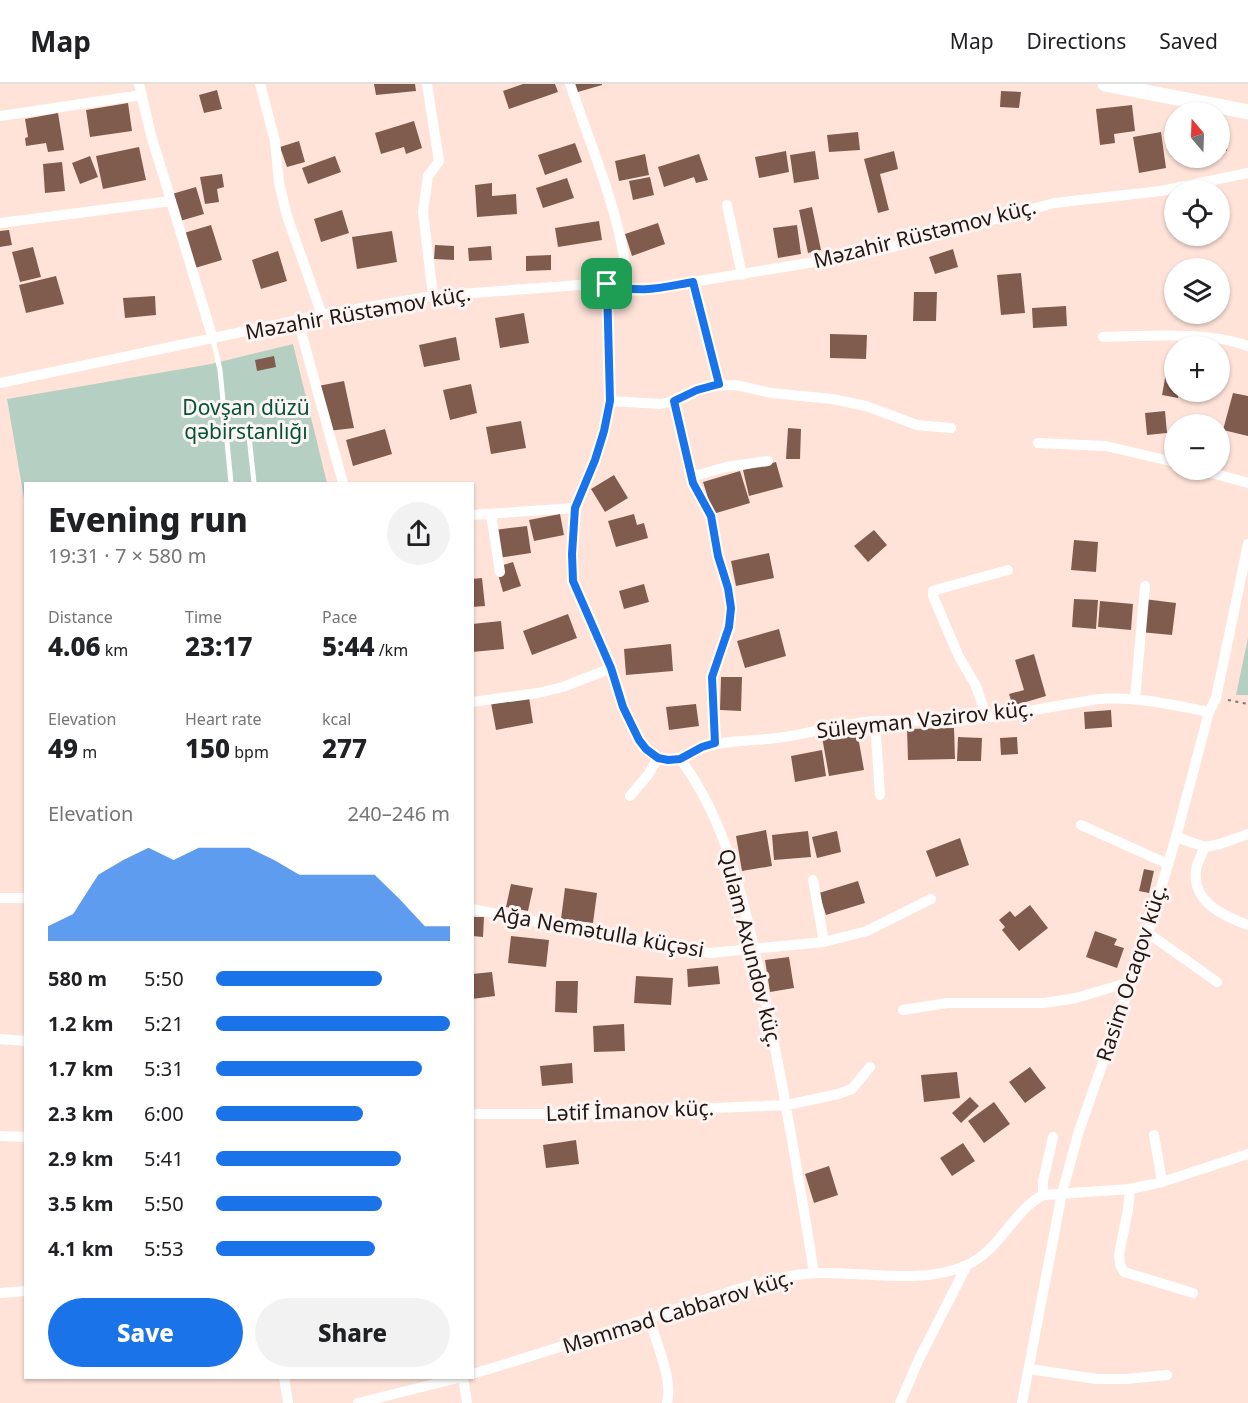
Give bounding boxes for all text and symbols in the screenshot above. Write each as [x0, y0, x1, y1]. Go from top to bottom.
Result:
text: Map [30, 22, 91, 60]
text: Map [950, 27, 994, 55]
text: Directions [1027, 27, 1126, 55]
text: Saved [1159, 27, 1218, 55]
north arrow [1164, 102, 1230, 168]
map controls [1164, 102, 1230, 480]
button: locate [1164, 180, 1230, 246]
street label: Məzahir Rüstəmov küç. [810, 192, 1039, 274]
pin [581, 258, 632, 309]
button: layers [1164, 258, 1230, 324]
icon: arrive [590, 267, 623, 300]
street label: Məzahir Rüstəmov küç. [243, 278, 473, 346]
button: + [1164, 336, 1230, 402]
park label: Dovşan düzü qəbirstanlığı [182, 393, 310, 445]
button: − [1164, 414, 1230, 480]
text: Evening run [48, 497, 248, 542]
button: share [387, 502, 450, 565]
text: 19:31 · 7 × 580 m [48, 542, 206, 569]
text: Distance [48, 606, 113, 628]
text: Time [185, 606, 222, 628]
text: Pace [322, 606, 357, 628]
text: 4.06 [48, 628, 101, 664]
text: 23:17 [185, 628, 253, 664]
text: 5:44 [322, 628, 375, 664]
text: km [101, 639, 128, 661]
text: /km [375, 639, 408, 661]
street label: Süleyman Vəzirov küç. [815, 694, 1035, 744]
text: Elevation [48, 708, 116, 730]
text: Heart rate [185, 708, 261, 730]
text: kcal [322, 708, 351, 730]
text: 49 [48, 730, 78, 766]
text: 150 [185, 730, 230, 766]
text: 277 [322, 730, 367, 766]
text: m [78, 741, 97, 763]
text: bpm [230, 741, 269, 763]
text: Elevation [48, 800, 133, 827]
text: 240–246 m [347, 800, 450, 827]
street label: Qulam Axundov küç. [713, 846, 789, 1050]
street label: Rasim Ocaqov küç. [1089, 880, 1173, 1065]
street label: Ağa Nemətulla küçəsi [492, 899, 707, 963]
text: 580 m [48, 965, 107, 992]
text: 5:50 [144, 965, 184, 992]
text: 1.2 km [48, 1010, 114, 1037]
text: 5:21 [144, 1010, 184, 1037]
text: 1.7 km [48, 1055, 114, 1082]
text: 5:31 [144, 1055, 184, 1082]
street label: Lətif İmanov küç. [545, 1093, 715, 1127]
text: 2.3 km [48, 1100, 114, 1127]
text: 6:00 [144, 1100, 184, 1127]
text: 2.9 km [48, 1145, 114, 1172]
text: 5:41 [144, 1145, 184, 1172]
text: 3.5 km [48, 1190, 114, 1217]
text: 5:50 [144, 1190, 184, 1217]
text: 4.1 km [48, 1235, 114, 1262]
text: 5:53 [144, 1235, 184, 1262]
street label: Məmməd Cabbarov küç. [559, 1263, 796, 1359]
button: Save [48, 1298, 243, 1367]
button: Share [255, 1298, 450, 1367]

